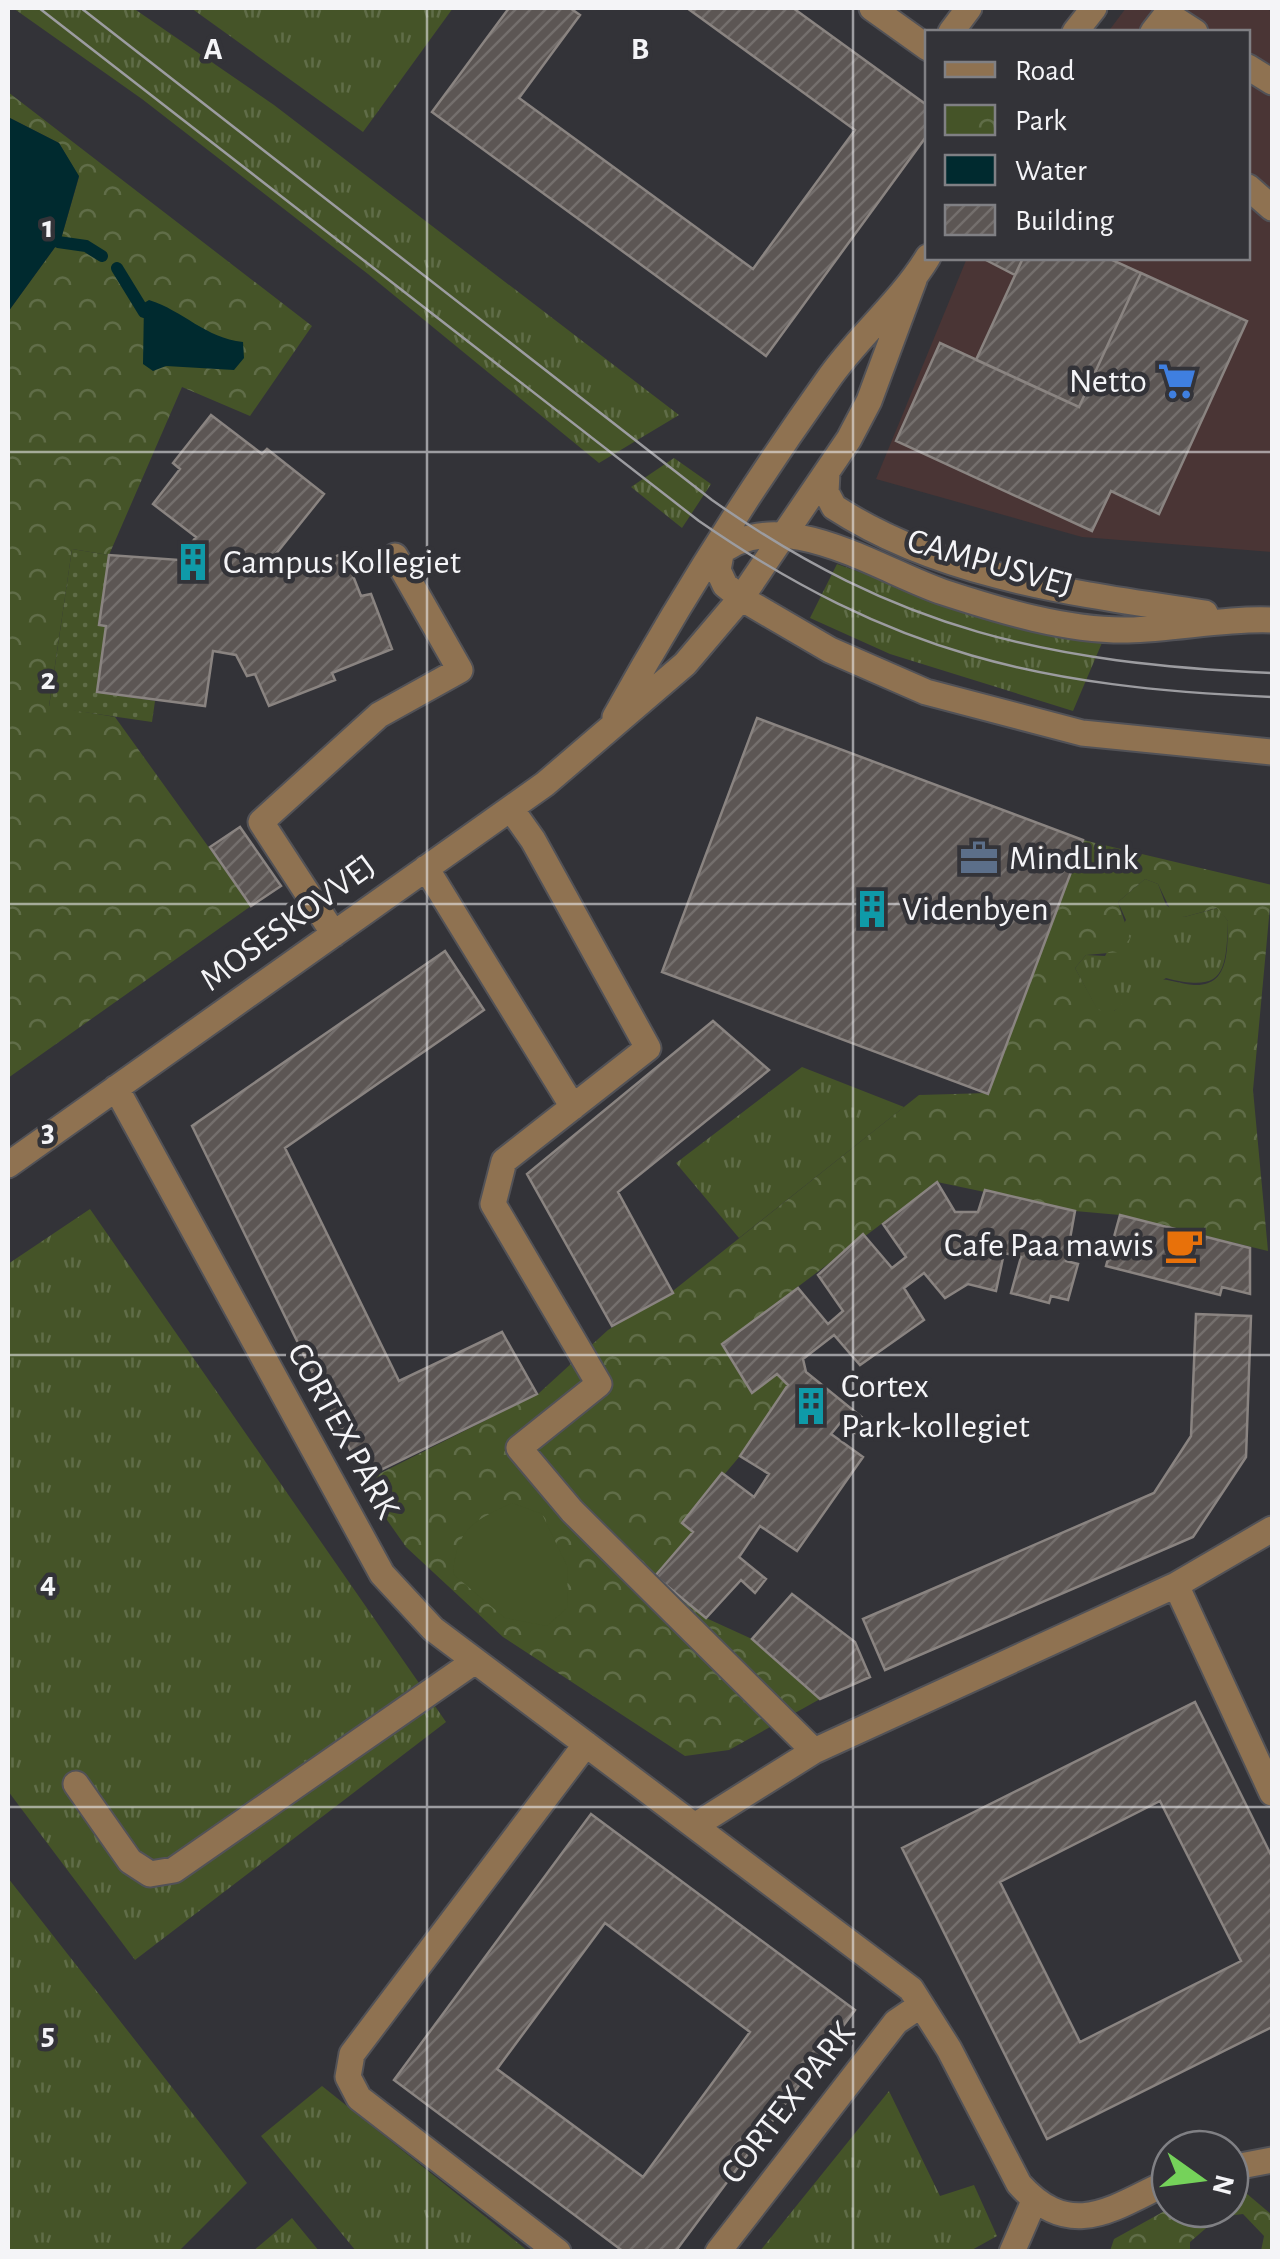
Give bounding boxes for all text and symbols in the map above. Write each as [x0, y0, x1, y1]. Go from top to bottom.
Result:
legend [925, 30, 1250, 260]
text: A [203, 33, 223, 65]
text: B [631, 33, 649, 65]
text: Road [1015, 56, 1075, 86]
text: Park [1015, 106, 1067, 136]
text: Water [1015, 156, 1087, 186]
text: Building [1015, 206, 1114, 236]
text: 1 [42, 211, 54, 243]
supermarket icon: Netto [1156, 360, 1198, 402]
place label: Netto [1069, 364, 1147, 399]
street label: CAMPUSVEJ [903, 523, 1077, 603]
building icon: Campus Kollegiet [172, 541, 214, 583]
place label: Campus Kollegiet [223, 545, 461, 580]
text: 2 [40, 663, 56, 695]
office icon: MindLink [958, 837, 1000, 879]
place label: MindLink [1009, 841, 1138, 876]
street label: MOSESKOVVEJ [194, 848, 382, 998]
building icon: Videnbyen [851, 888, 893, 930]
place label: Videnbyen [902, 892, 1049, 927]
text: 3 [41, 1115, 55, 1147]
cafe icon: Cafe Paa mawis [1163, 1224, 1205, 1266]
place label: Cafe Paa mawis [944, 1228, 1154, 1263]
street label: CORTEX PARK [281, 1338, 406, 1525]
place label: Cortex Park-kollegiet [841, 1369, 1030, 1444]
building icon: Cortex Park-kollegiet [790, 1385, 832, 1427]
text: 4 [40, 1567, 56, 1599]
street label: CORTEX PARK [714, 2015, 862, 2190]
text: 5 [41, 2018, 55, 2050]
north arrow [1150, 2129, 1250, 2229]
text: N [1206, 2172, 1238, 2197]

